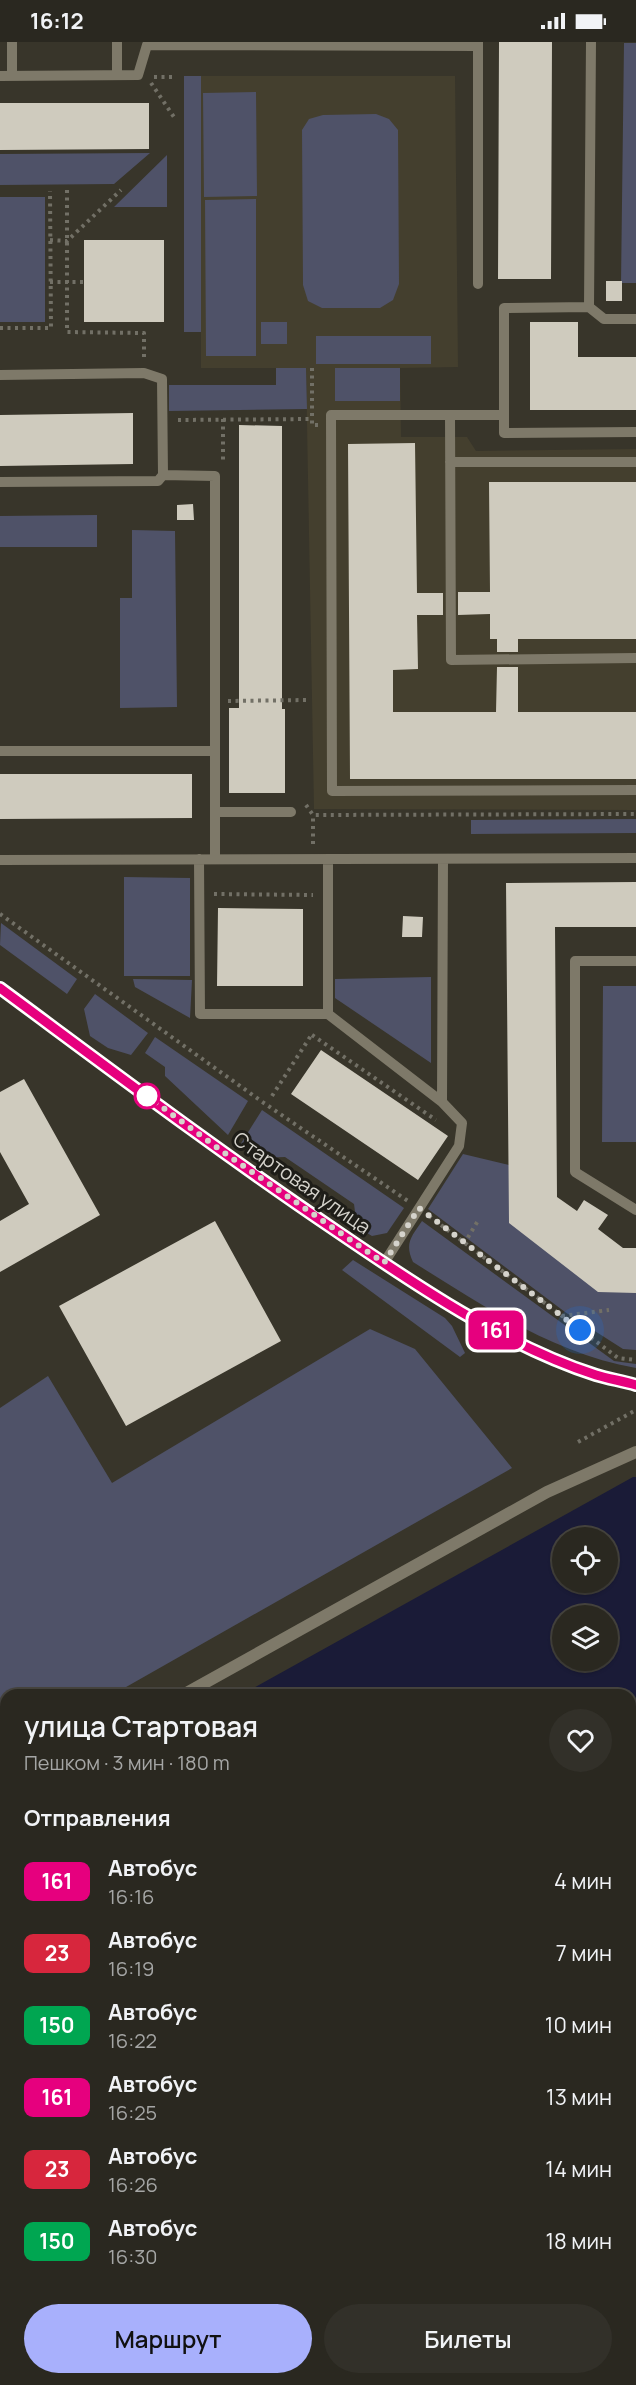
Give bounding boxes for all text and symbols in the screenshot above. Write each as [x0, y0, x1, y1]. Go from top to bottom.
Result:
text: 16:12 [30, 6, 84, 36]
unlabelled marker [134, 1083, 160, 1109]
street label: Стартовая улица [228, 1125, 376, 1240]
line badge: 161 [462, 1310, 530, 1350]
your location [565, 1315, 595, 1345]
text: 161 [480, 1316, 512, 1344]
map controls [552, 1527, 618, 1671]
button: locate [552, 1527, 618, 1593]
button: layers [552, 1605, 618, 1671]
text: улица Стартовая [24, 1707, 258, 1745]
button: heart [549, 1709, 612, 1772]
text: Пешком · 3 мин · 180 m [24, 1749, 230, 1776]
text: Отправления [24, 1803, 171, 1833]
text: Автобус [108, 1853, 197, 1883]
text: 4 мин [554, 1866, 612, 1896]
text: 161 [41, 1867, 73, 1895]
text: 16:16 [108, 1883, 154, 1910]
text: Автобус [108, 1925, 197, 1955]
text: 7 мин [556, 1938, 612, 1968]
text: 23 [45, 1939, 69, 1967]
text: 16:19 [108, 1955, 154, 1982]
text: Автобус [108, 1997, 197, 2027]
text: 10 мин [545, 2010, 612, 2040]
text: 150 [39, 2011, 75, 2039]
text: 16:22 [108, 2027, 157, 2054]
text: Автобус [108, 2069, 197, 2099]
text: 13 мин [546, 2082, 612, 2112]
text: 161 [41, 2083, 73, 2111]
text: 16:25 [108, 2099, 157, 2126]
text: Автобус [108, 2141, 197, 2171]
text: 14 мин [545, 2154, 612, 2184]
text: 23 [45, 2155, 69, 2183]
text: 16:26 [108, 2171, 158, 2198]
text: Автобус [108, 2213, 197, 2243]
text: 18 мин [546, 2226, 612, 2256]
text: 150 [39, 2227, 75, 2255]
text: 16:30 [108, 2243, 157, 2270]
button: Маршрут [24, 2304, 312, 2373]
button: Билеты [324, 2304, 612, 2373]

